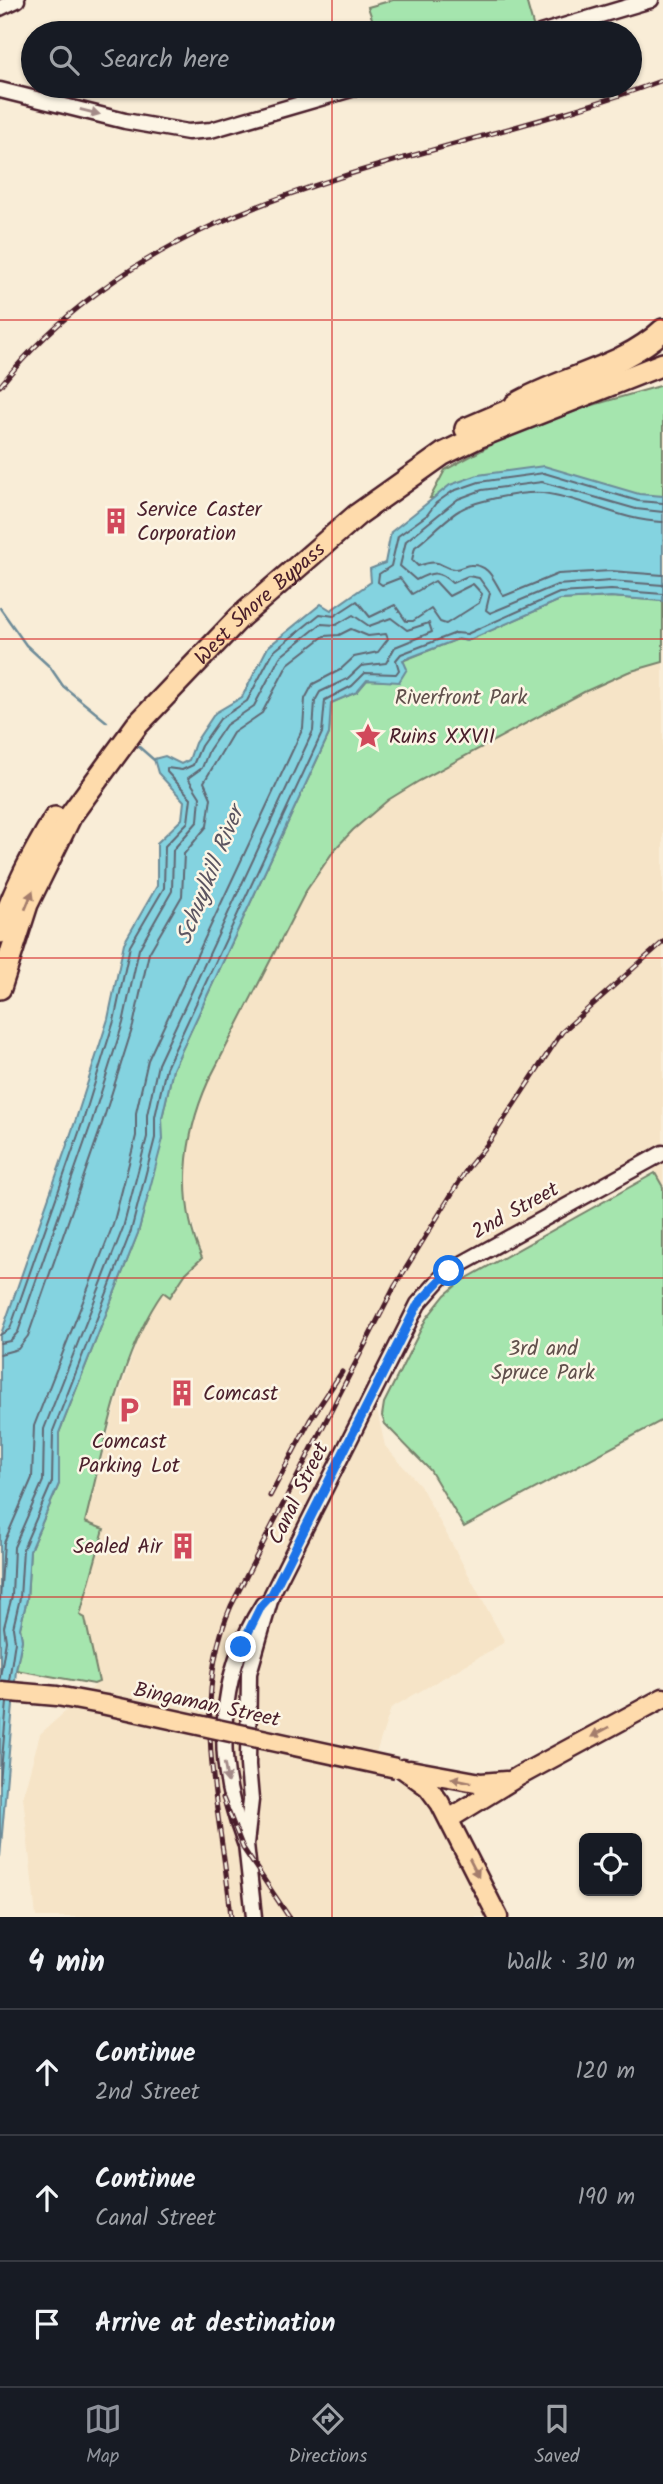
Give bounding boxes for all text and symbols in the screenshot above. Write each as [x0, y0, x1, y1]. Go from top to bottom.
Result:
search box [21, 21, 642, 98]
text: Search here [101, 39, 229, 81]
icon: search [45, 41, 83, 79]
one-way arrow [79, 107, 101, 118]
place label: Service Caster Corporation [137, 494, 263, 551]
building icon: Service Caster Corporation [101, 506, 131, 536]
street label: West Shore Bypass [187, 535, 333, 674]
park label: Riverfront Park [395, 682, 527, 715]
place icon: Ruins XXVII [353, 721, 383, 751]
place label: Ruins XXVII [389, 721, 495, 754]
water label: Schuylkill River [167, 797, 256, 950]
one-way arrow [24, 890, 35, 911]
street label: 2nd Street [466, 1173, 566, 1249]
route start [433, 1255, 464, 1286]
park label: 3rd and Spruce Park [491, 1333, 595, 1390]
building icon: Comcast [167, 1378, 197, 1408]
place label: Comcast [203, 1378, 279, 1411]
parking icon: Comcast Parking Lot [114, 1395, 144, 1425]
place label: Comcast Parking Lot [78, 1426, 181, 1483]
street label: Canal Street [260, 1436, 339, 1550]
place label: Sealed Air [73, 1531, 163, 1564]
building icon: Sealed Air [168, 1531, 198, 1561]
route end [225, 1631, 256, 1662]
street label: Bingaman Street [130, 1674, 284, 1737]
one-way arrow [590, 1726, 610, 1738]
one-way arrow [221, 1762, 232, 1784]
one-way arrow [450, 1774, 472, 1785]
map controls [579, 1833, 642, 1896]
button: locate [579, 1833, 642, 1896]
one-way arrow [468, 1858, 479, 1878]
text: 4 min [28, 1939, 105, 1987]
text: Walk · 310 m [507, 1945, 635, 1981]
text: Continue [95, 2033, 196, 2075]
icon: ahead [28, 2053, 66, 2091]
text: 120 m [575, 2054, 635, 2090]
text: 2nd Street [95, 2075, 200, 2111]
text: Continue [95, 2159, 196, 2201]
icon: ahead [28, 2179, 66, 2217]
text: 190 m [578, 2180, 635, 2216]
text: Canal Street [95, 2201, 216, 2237]
text: Arrive at destination [95, 2303, 335, 2345]
icon: arrive [28, 2305, 66, 2343]
tab: Map [84, 2400, 122, 2472]
tab: Directions [289, 2400, 367, 2472]
tab: Saved [534, 2400, 579, 2472]

